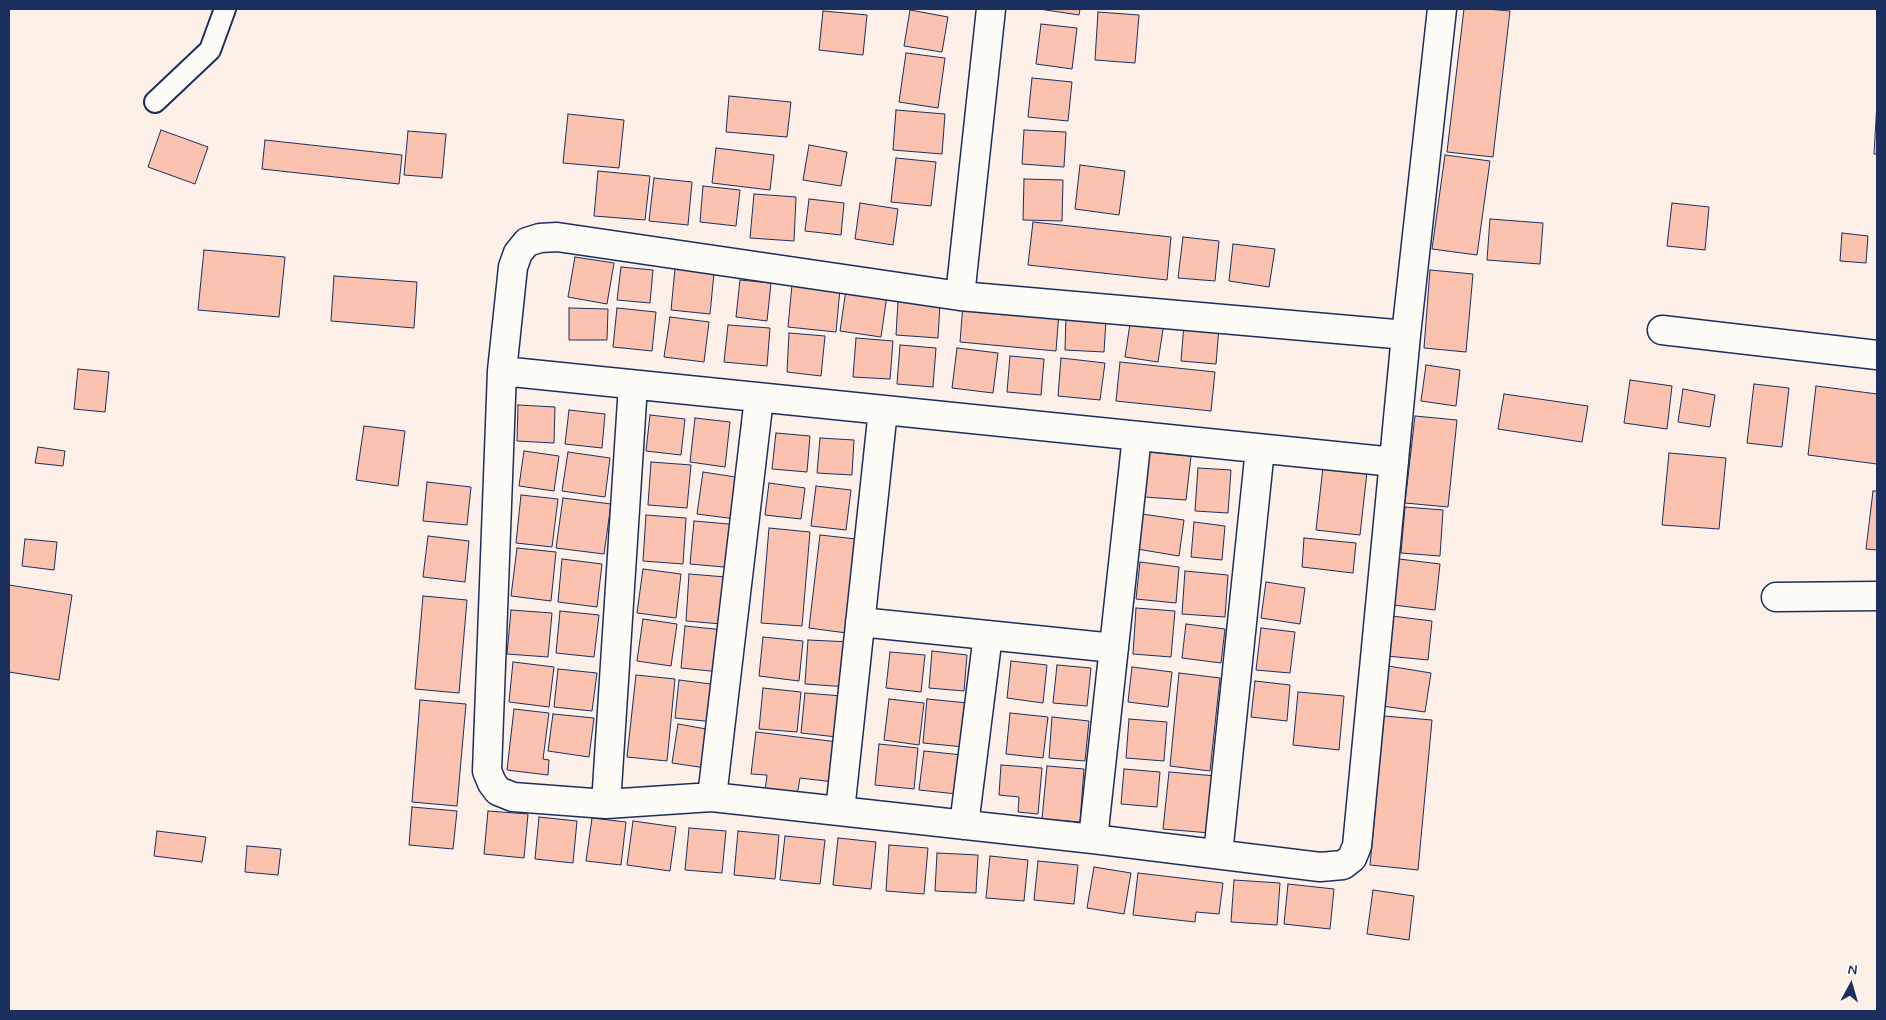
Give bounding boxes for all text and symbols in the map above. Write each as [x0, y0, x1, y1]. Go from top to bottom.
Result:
north arrow [1826, 960, 1876, 1010]
text: N [1847, 961, 1858, 980]

